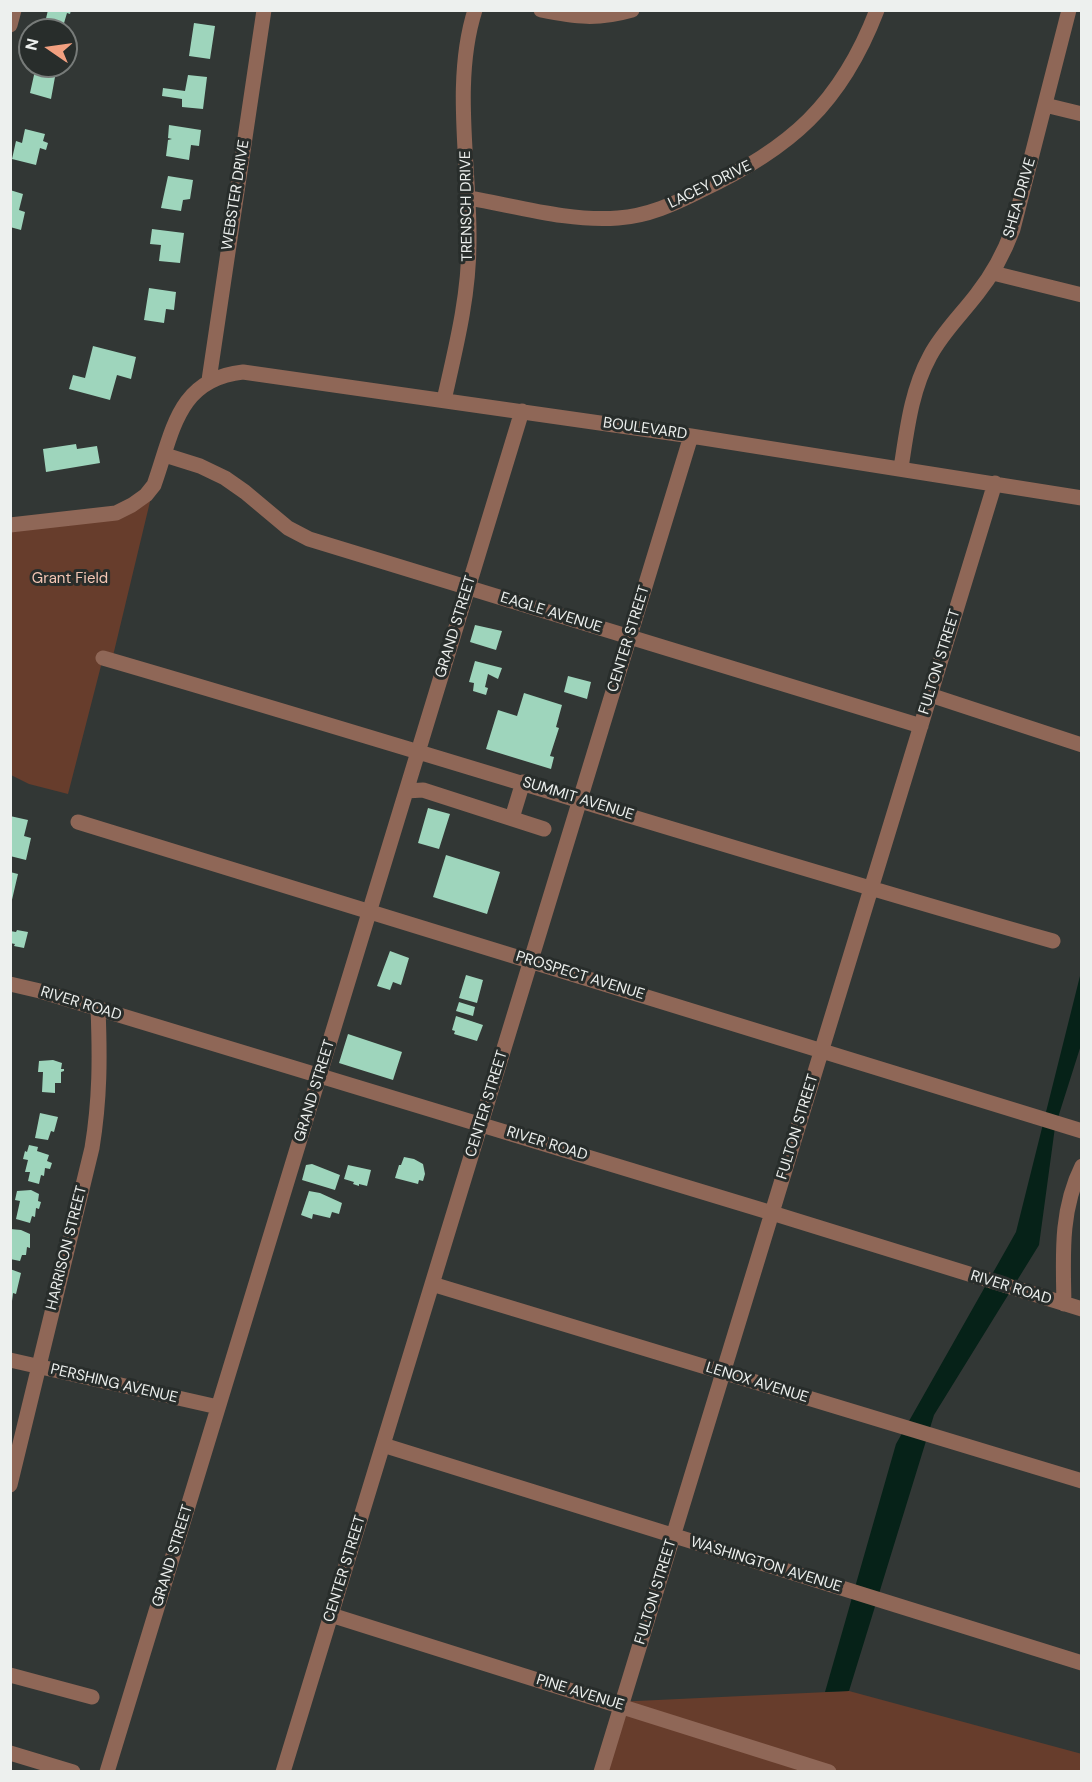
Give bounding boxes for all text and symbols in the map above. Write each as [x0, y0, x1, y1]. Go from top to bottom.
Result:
north arrow [18, 18, 78, 78]
text: N [20, 36, 43, 52]
street label: WEBSTER DRIVE [218, 139, 254, 251]
street label: TRENSCH DRIVE [457, 150, 477, 262]
street label: SHEA DRIVE [1000, 156, 1040, 240]
street label: LACEY DRIVE [665, 157, 755, 213]
street label: BOULEVARD [602, 414, 688, 444]
park label: Grant Field [32, 570, 108, 588]
street label: GRAND STREET [432, 574, 480, 680]
street label: CENTER STREET [604, 584, 654, 694]
street label: EAGLE AVENUE [498, 589, 604, 637]
street label: FULTON STREET [915, 607, 965, 717]
street label: SUMMIT AVENUE [520, 774, 636, 824]
street label: PROSPECT AVENUE [513, 948, 647, 1004]
street label: RIVER ROAD [38, 983, 124, 1025]
street label: GRAND STREET [291, 1038, 339, 1144]
street label: CENTER STREET [462, 1049, 512, 1159]
street label: FULTON STREET [773, 1072, 823, 1182]
street label: RIVER ROAD [504, 1123, 590, 1165]
street label: HARRISON STREET [43, 1184, 91, 1312]
street label: RIVER ROAD [968, 1267, 1054, 1309]
street label: LENOX AVENUE [704, 1359, 810, 1407]
street label: PERSHING AVENUE [49, 1361, 179, 1407]
street label: GRAND STREET [149, 1503, 197, 1609]
street label: CENTER STREET [320, 1514, 370, 1624]
street label: WASHINGTON AVENUE [688, 1533, 844, 1597]
street label: FULTON STREET [631, 1537, 681, 1647]
street label: PINE AVENUE [534, 1671, 626, 1715]

